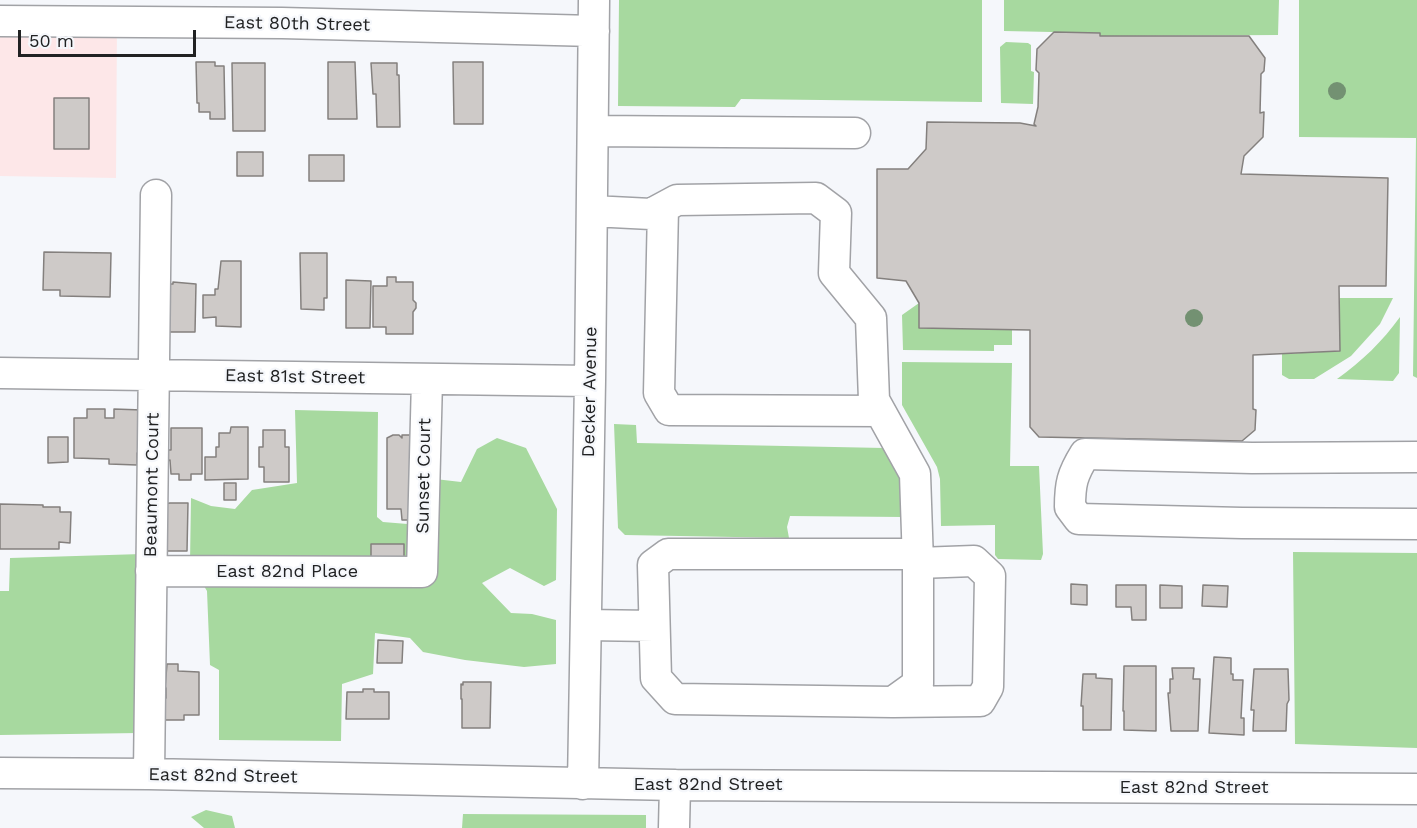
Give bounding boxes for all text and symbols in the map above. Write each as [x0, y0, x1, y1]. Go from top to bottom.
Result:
street label: East 80th Street [224, 12, 370, 36]
scale bar [21, 18, 200, 56]
text: 50 m [29, 30, 74, 51]
street label: Decker Avenue [578, 326, 602, 458]
street label: East 81st Street [225, 365, 365, 389]
street label: Beaumont Court [140, 412, 164, 558]
street label: Sunset Court [412, 418, 436, 534]
street label: East 82nd Place [216, 561, 358, 583]
street label: East 82nd Street [148, 764, 298, 788]
street label: East 82nd Street [633, 774, 783, 796]
street label: East 82nd Street [1119, 777, 1269, 799]

